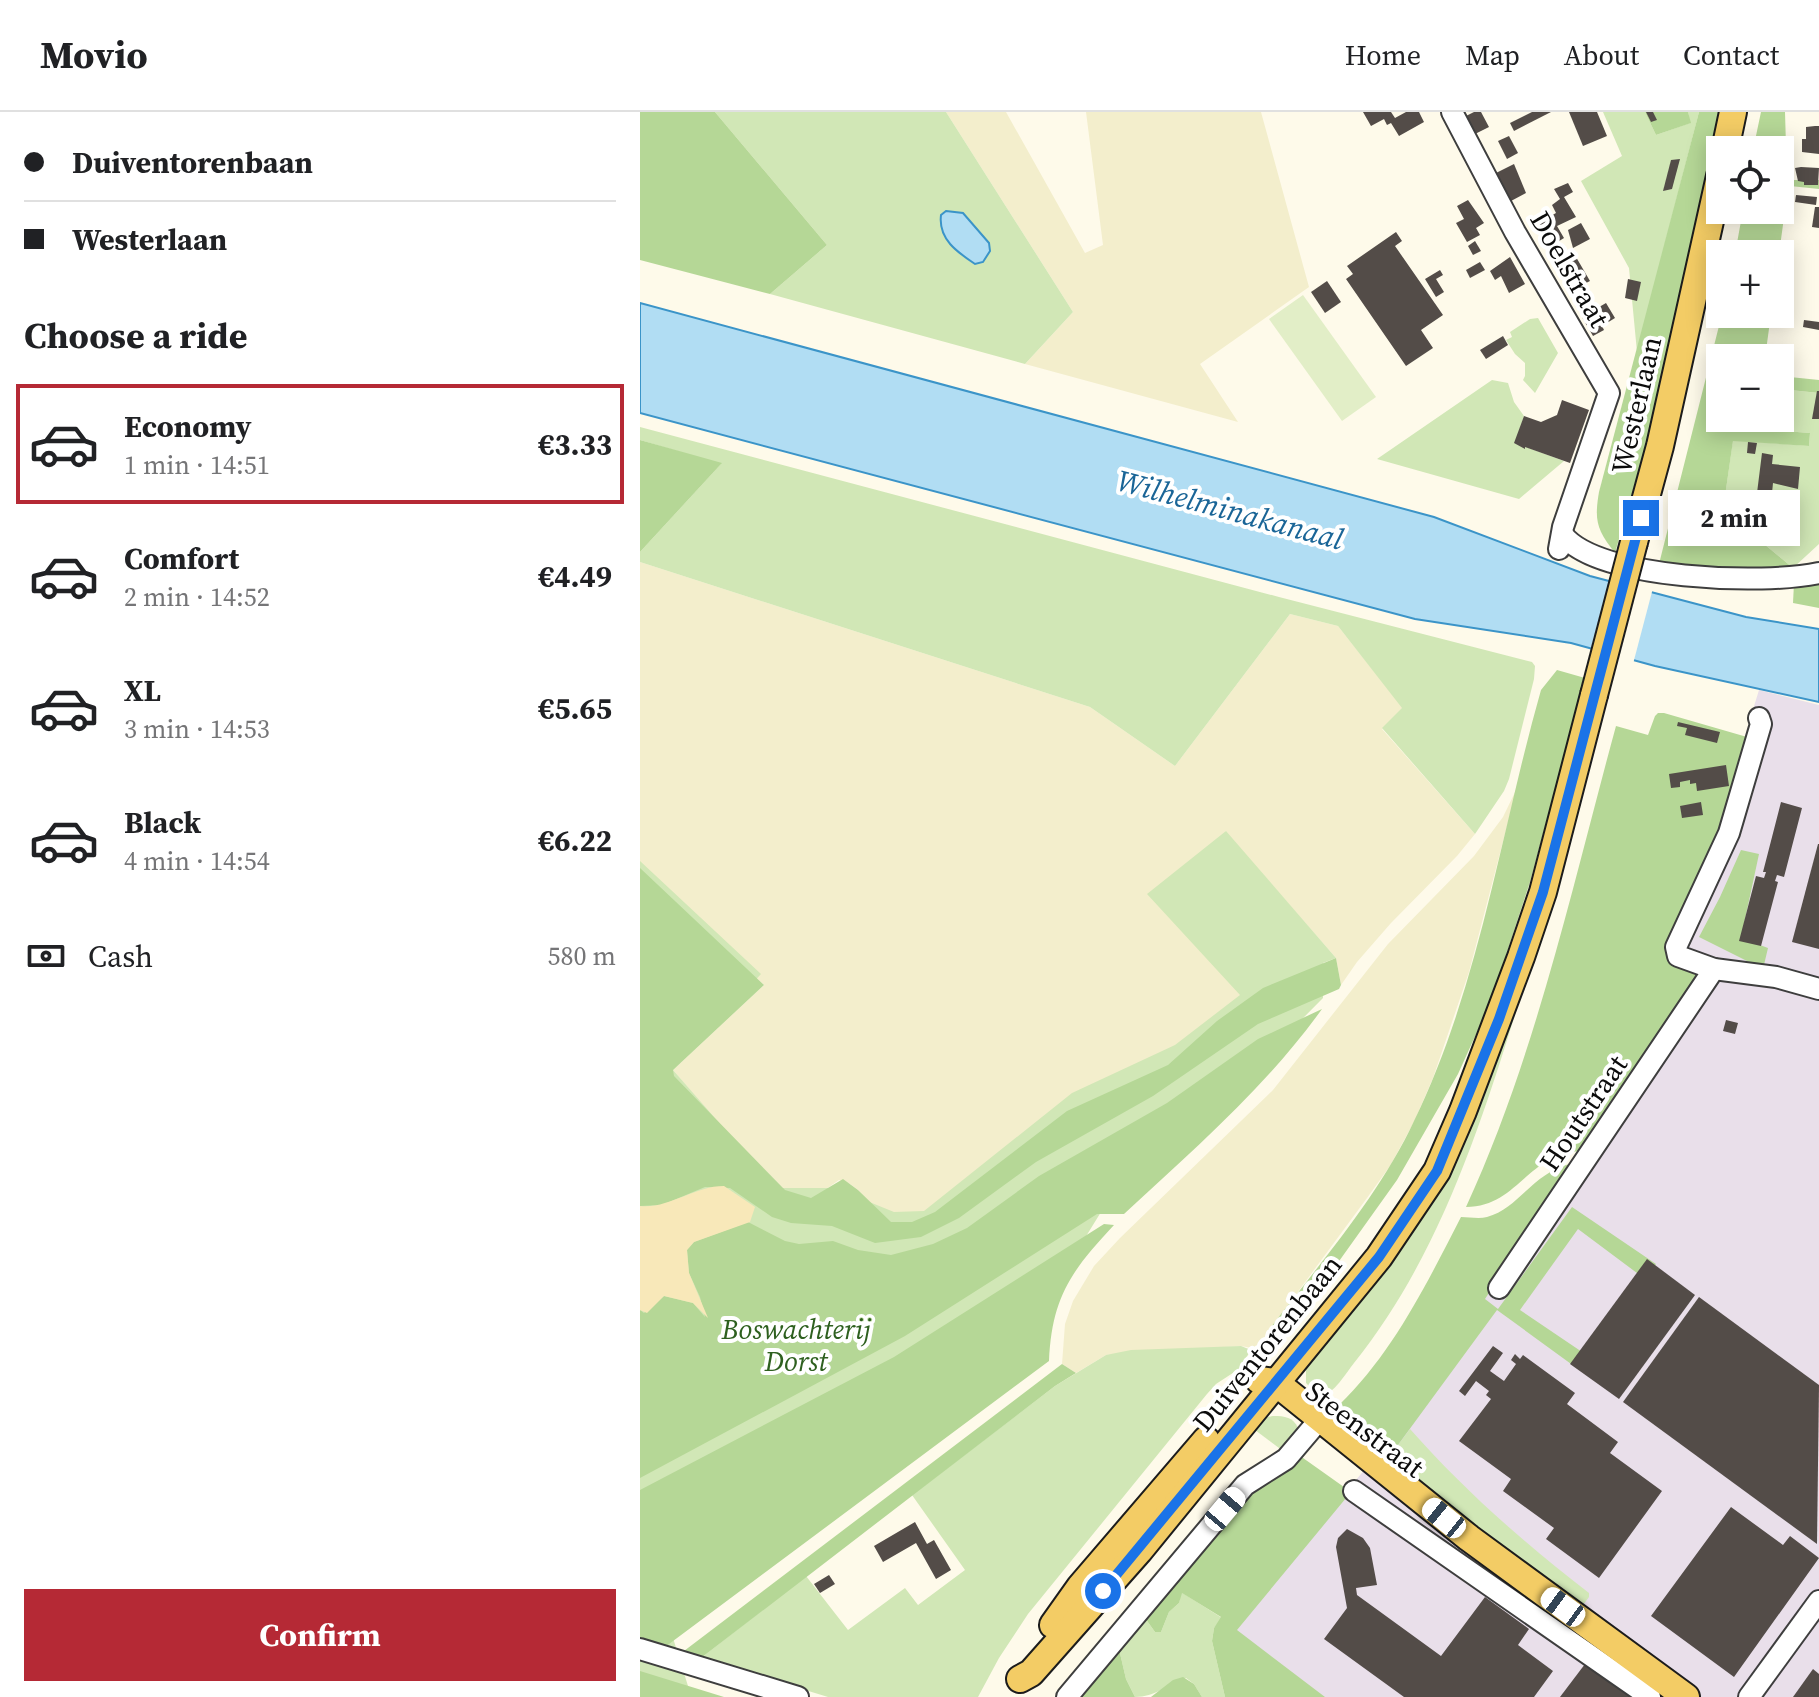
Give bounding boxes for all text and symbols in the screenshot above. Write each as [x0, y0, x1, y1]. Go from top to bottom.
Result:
text: Movio [40, 29, 148, 81]
text: Home [1345, 36, 1421, 74]
text: Map [1465, 36, 1520, 74]
text: About [1564, 36, 1639, 74]
text: Contact [1683, 36, 1779, 74]
map controls [1706, 136, 1794, 432]
button: locate [1706, 136, 1794, 224]
text: Duiventorenbaan [72, 142, 313, 183]
street label: Doelstraat [1522, 204, 1619, 335]
text: Westerlaan [72, 219, 227, 260]
button: + [1706, 240, 1794, 328]
text: Choose a ride [24, 311, 247, 360]
street label: Westerlaan [1602, 333, 1670, 477]
button: − [1706, 344, 1794, 432]
text: Economy [124, 406, 252, 447]
icon: car [28, 408, 100, 480]
text: €3.33 [538, 424, 612, 465]
text: 1 min · 14:51 [124, 447, 270, 483]
water label: Wilhelminakanaal [1112, 460, 1349, 560]
callout: 2 min [1669, 490, 1801, 546]
route end [1623, 500, 1659, 536]
text: 2 min [1700, 500, 1768, 536]
text: Comfort [124, 538, 239, 579]
icon: car [28, 540, 100, 612]
text: €4.49 [538, 556, 612, 597]
text: 2 min · 14:52 [124, 579, 270, 615]
text: XL [124, 670, 161, 711]
icon: car [28, 672, 100, 744]
text: €5.65 [538, 688, 612, 729]
text: 3 min · 14:53 [124, 711, 270, 747]
text: Black [124, 802, 201, 843]
icon: car [28, 804, 100, 876]
text: €6.22 [538, 820, 612, 861]
text: 4 min · 14:54 [124, 843, 270, 879]
icon: cash [24, 934, 68, 978]
text: Cash [88, 936, 153, 977]
text: 580 m [548, 938, 616, 974]
street label: Houtstraat [1530, 1047, 1636, 1179]
street label: Duiventorenbaan [1184, 1246, 1350, 1440]
park label: Boswachterij Dorst [721, 1310, 871, 1380]
street label: Steenstraat [1298, 1372, 1433, 1487]
car [1200, 1483, 1250, 1535]
car [1418, 1494, 1470, 1542]
route start [1085, 1573, 1121, 1609]
car [1537, 1583, 1589, 1631]
button: Confirm [24, 1589, 616, 1681]

